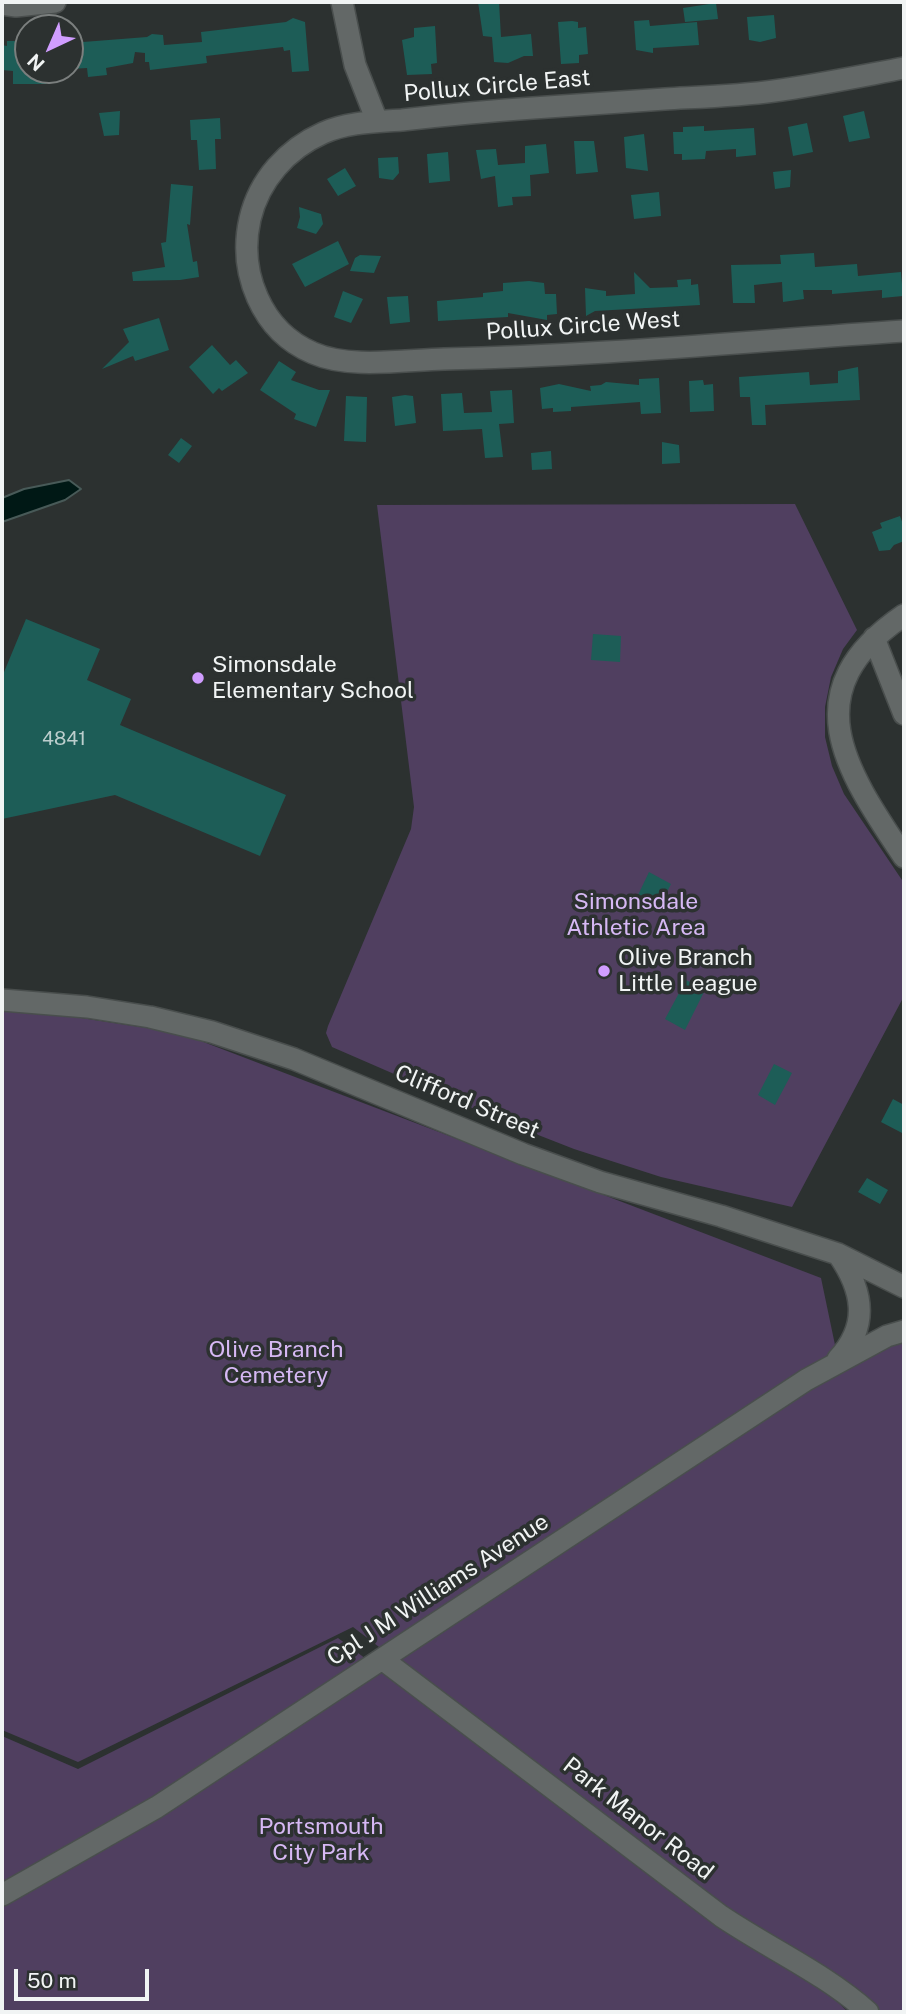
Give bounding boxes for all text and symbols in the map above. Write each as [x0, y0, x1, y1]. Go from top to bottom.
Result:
north arrow [14, 14, 84, 84]
text: N [23, 50, 49, 76]
street label: Pollux Circle East [402, 64, 592, 108]
street label: Pollux Circle West [485, 305, 681, 347]
place label: Simonsdale Elementary School [212, 651, 414, 705]
marker: Simonsdale Elementary School [190, 670, 206, 686]
house number: 4841 [42, 728, 86, 750]
park label: Simonsdale Athletic Area [566, 888, 706, 942]
place label: Olive Branch Little League [618, 944, 758, 998]
marker: Olive Branch Little League [596, 963, 612, 979]
street label: Clifford Street [391, 1059, 543, 1145]
park label: Olive Branch Cemetery [209, 1336, 343, 1390]
street label: Cpl J M Williams Avenue [322, 1508, 554, 1672]
street label: Park Manor Road [557, 1752, 719, 1886]
park label: Portsmouth City Park [258, 1813, 384, 1867]
scale bar [18, 1954, 152, 1998]
text: 50 m [27, 1968, 77, 1993]

